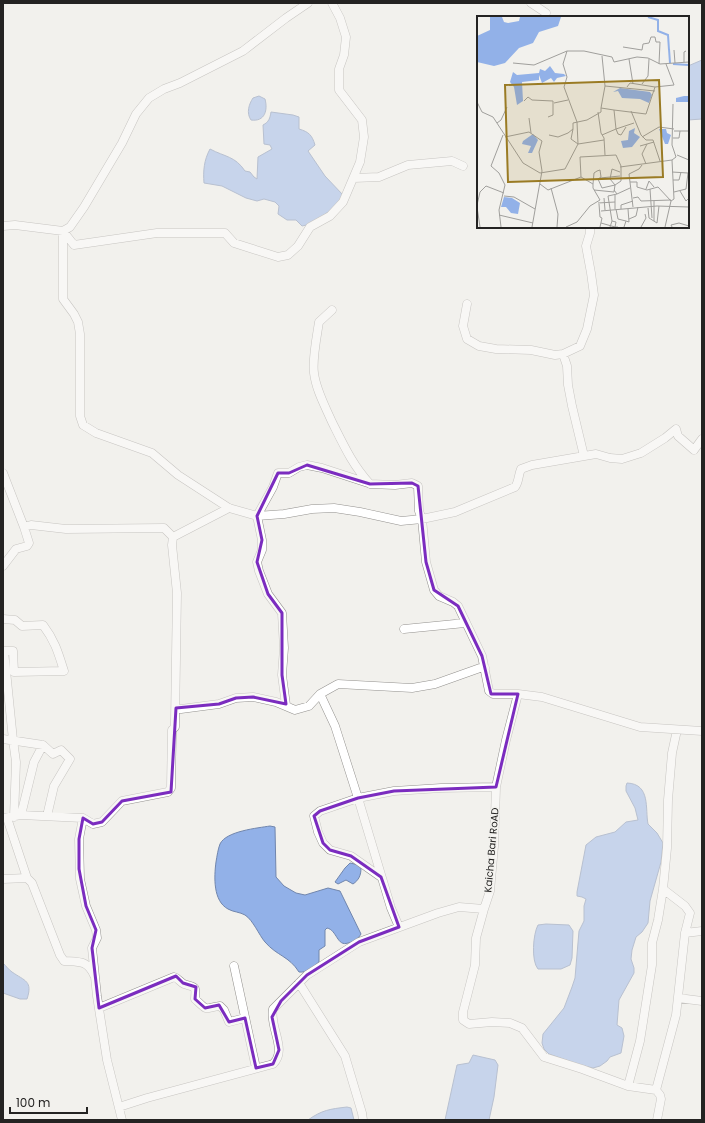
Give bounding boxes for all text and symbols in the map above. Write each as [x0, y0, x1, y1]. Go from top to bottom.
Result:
inset map [477, 16, 689, 228]
street label: Kaicha Bari RoAD [480, 807, 503, 893]
scale bar [10, 1089, 87, 1115]
text: 100 m [16, 1094, 50, 1111]

